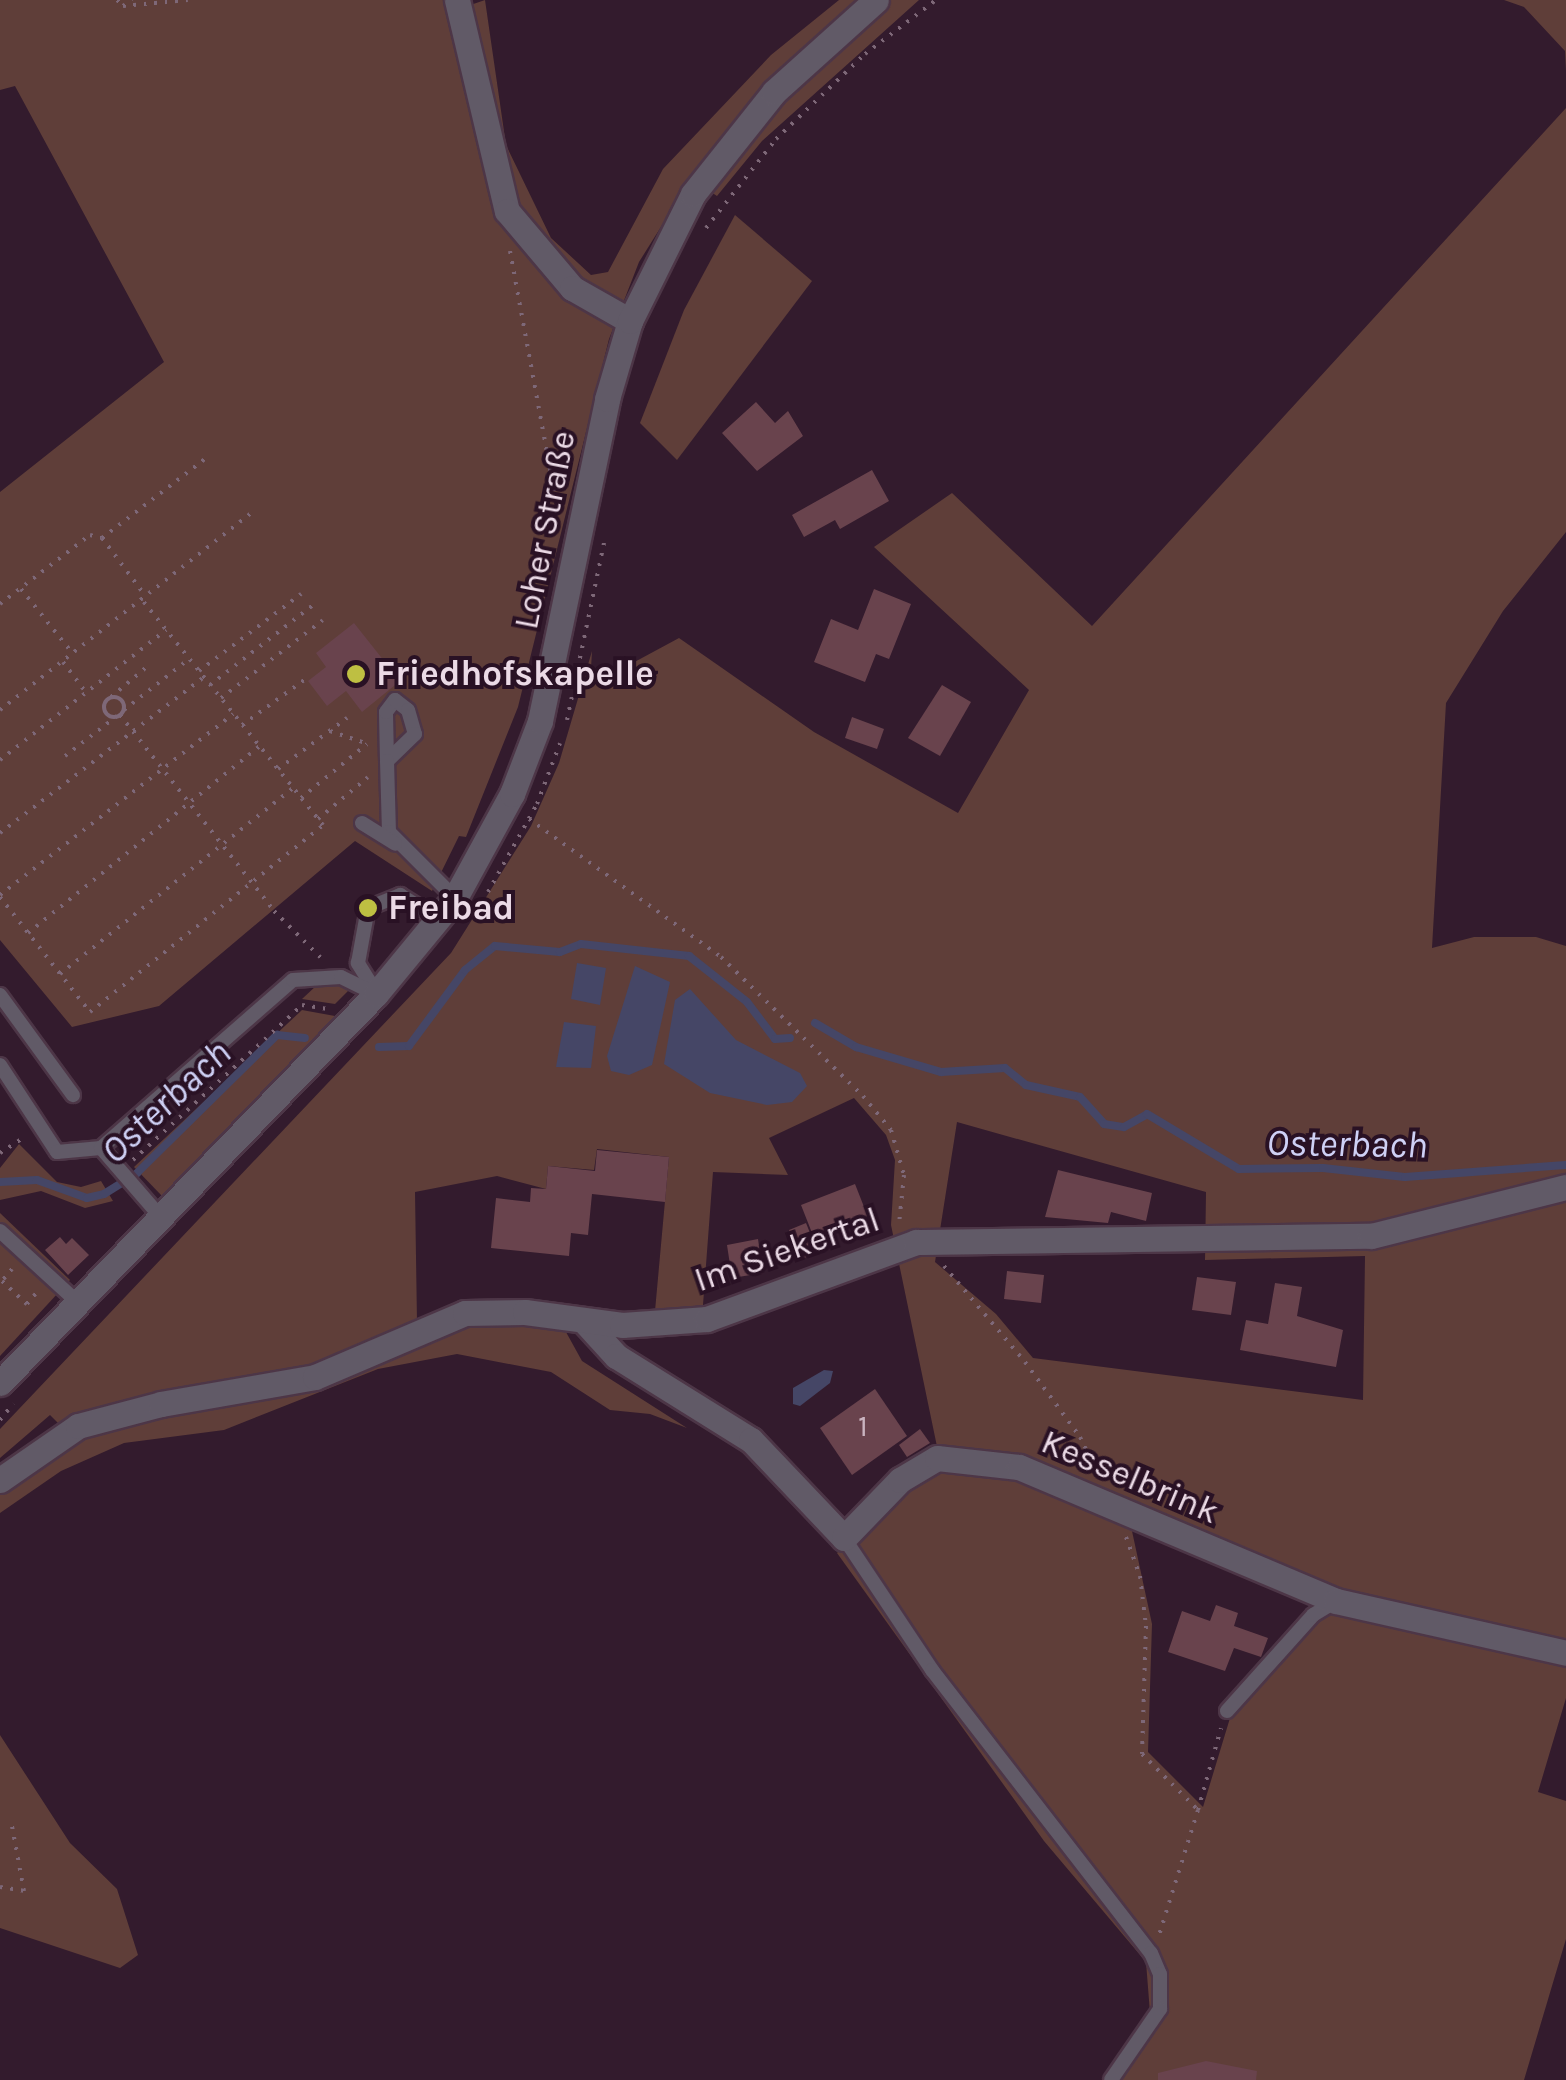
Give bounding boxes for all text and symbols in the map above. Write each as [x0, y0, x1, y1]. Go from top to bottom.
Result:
street label: Loher Straße [505, 427, 585, 633]
place label: Friedhofskapelle [376, 653, 654, 695]
marker: Friedhofskapelle [345, 663, 367, 685]
place label: Freibad [388, 887, 514, 929]
marker: Freibad [357, 897, 379, 919]
water label: Osterbach [92, 1030, 240, 1174]
water label: Osterbach [1266, 1120, 1428, 1168]
street label: Im Siekertal [689, 1199, 885, 1301]
house number: 1 [858, 1408, 868, 1444]
street label: Kesselbrink [1035, 1421, 1225, 1533]

